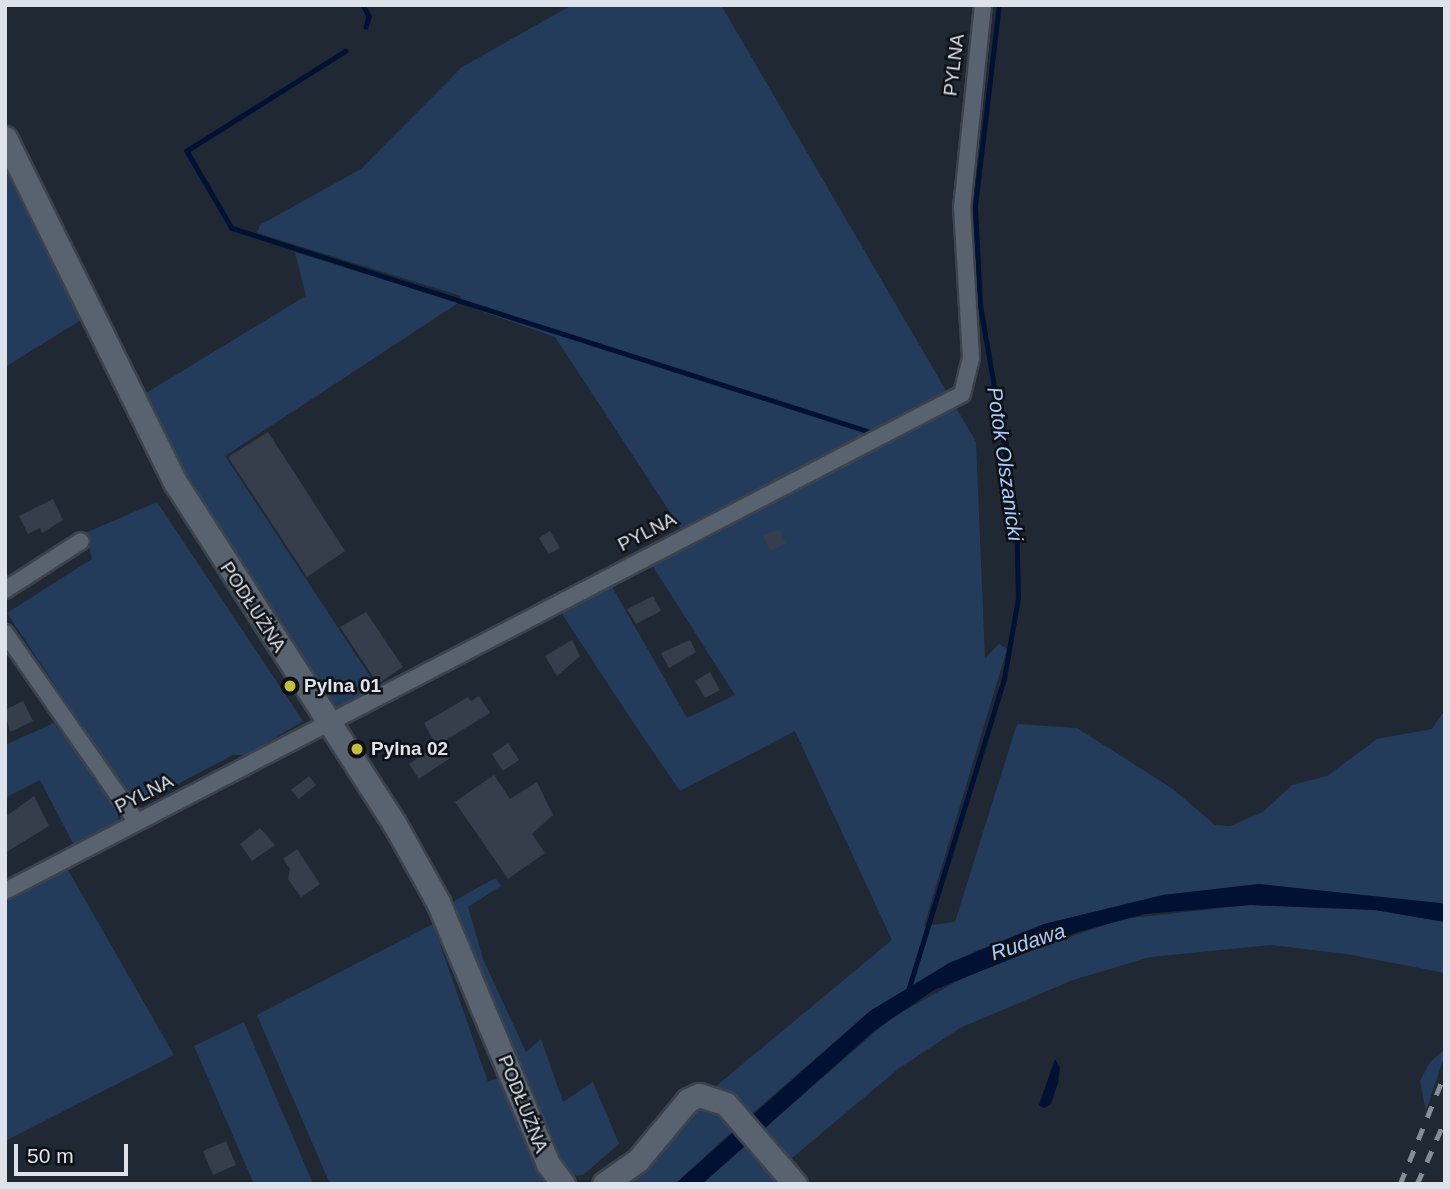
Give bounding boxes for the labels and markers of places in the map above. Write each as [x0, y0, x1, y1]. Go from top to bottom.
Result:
place label: Pylna 01 [304, 675, 381, 697]
marker: Pylna 01 [282, 678, 298, 694]
place label: Pylna 02 [371, 738, 448, 760]
marker: Pylna 02 [349, 741, 365, 757]

